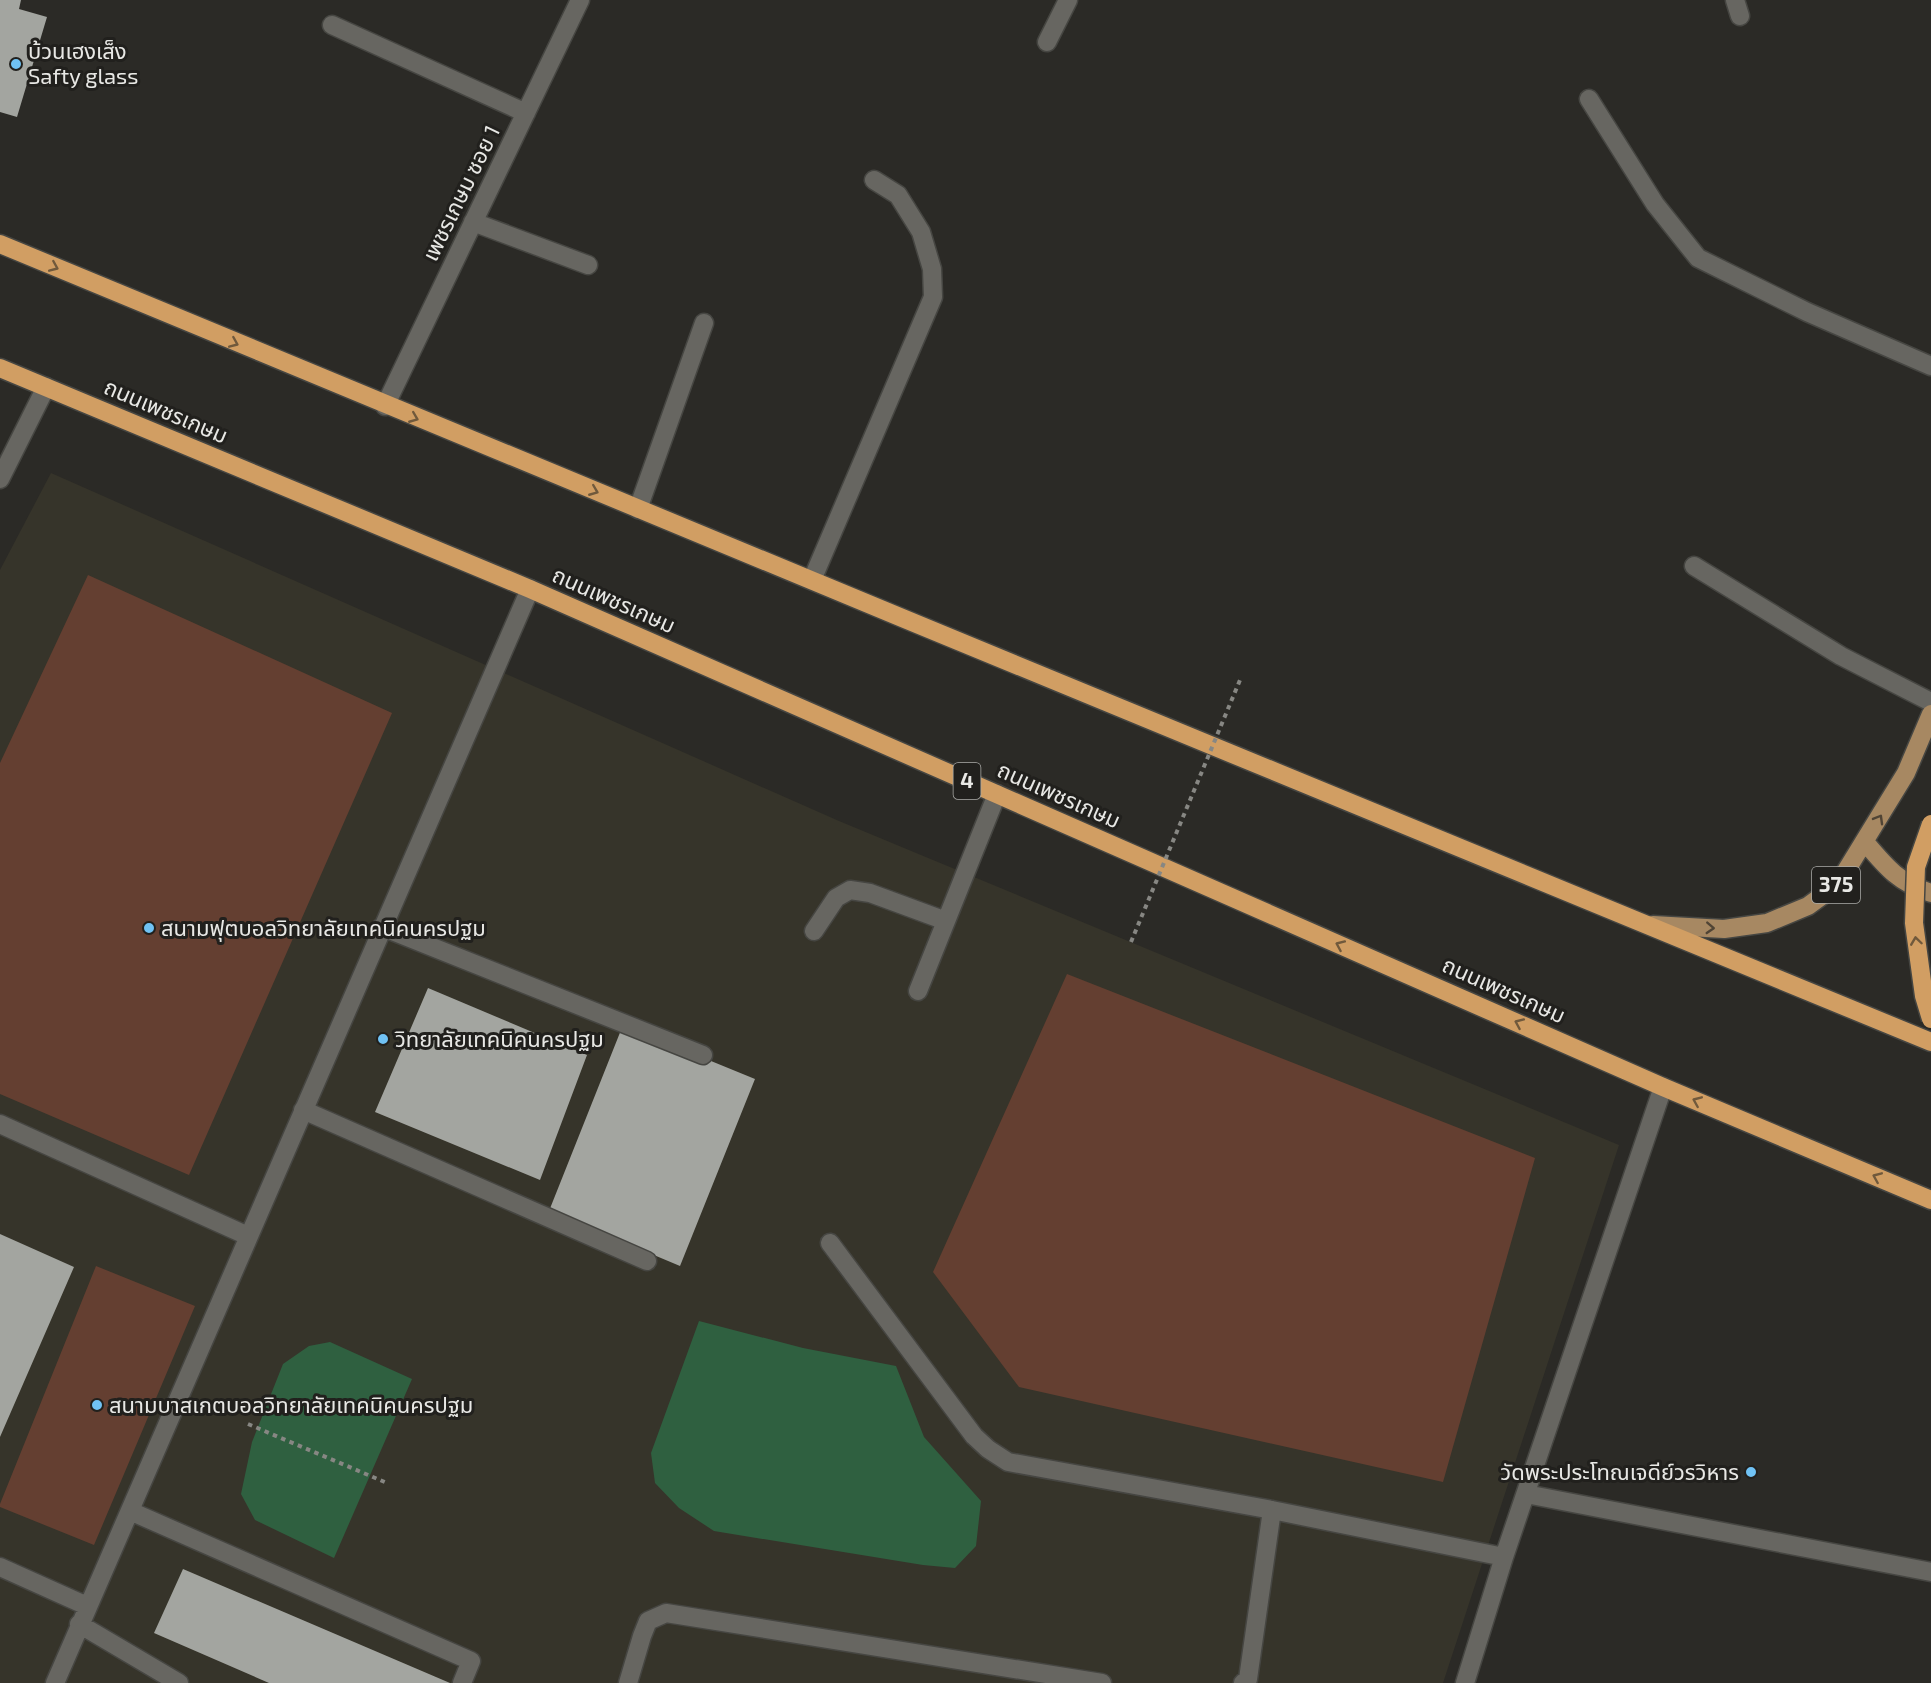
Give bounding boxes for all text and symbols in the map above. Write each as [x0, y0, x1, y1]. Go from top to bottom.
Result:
place label: บ้วนเฮงเส็ง Safty glass [28, 37, 138, 88]
marker: บ้วนเฮงเส็ง Safty glass [9, 57, 23, 71]
street label: เพชรเกษม ซอย 1 [416, 120, 504, 265]
one-way arrow [48, 260, 59, 272]
one-way arrow [227, 336, 238, 348]
street label: ถนนเพชรเกษม [101, 372, 232, 448]
one-way arrow [407, 411, 418, 423]
one-way arrow [588, 484, 599, 496]
street label: ถนนเพชรเกษม [549, 560, 680, 638]
street label: ถนนเพชรเกษม [994, 755, 1125, 833]
road number: 4 [954, 763, 980, 799]
one-way arrow [1871, 815, 1883, 825]
road number: 375 [1812, 867, 1860, 903]
place label: สนามฟุตบอลวิทยาลัยเทคนิคนครปฐม [161, 914, 486, 942]
marker: สนามฟุตบอลวิทยาลัยเทคนิคนครปฐม [142, 921, 156, 935]
one-way arrow [1706, 922, 1715, 935]
one-way arrow [1911, 936, 1923, 945]
one-way arrow [1336, 940, 1347, 952]
street label: ถนนเพชรเกษม [1439, 950, 1570, 1028]
one-way arrow [1514, 1018, 1525, 1030]
place label: วิทยาลัยเทคนิคนครปฐม [394, 1025, 604, 1051]
marker: วิทยาลัยเทคนิคนครปฐม [376, 1032, 390, 1046]
one-way arrow [1693, 1096, 1704, 1108]
one-way arrow [1872, 1172, 1883, 1184]
place label: สนามบาสเกตบอลวิทยาลัยเทคนิคนครปฐม [109, 1391, 473, 1417]
marker: สนามบาสเกตบอลวิทยาลัยเทคนิคนครปฐม [90, 1398, 104, 1412]
place label: วัดพระประโทณเจดีย์วรวิหาร [1500, 1458, 1739, 1484]
marker: วัดพระประโทณเจดีย์วรวิหาร [1744, 1465, 1758, 1479]

